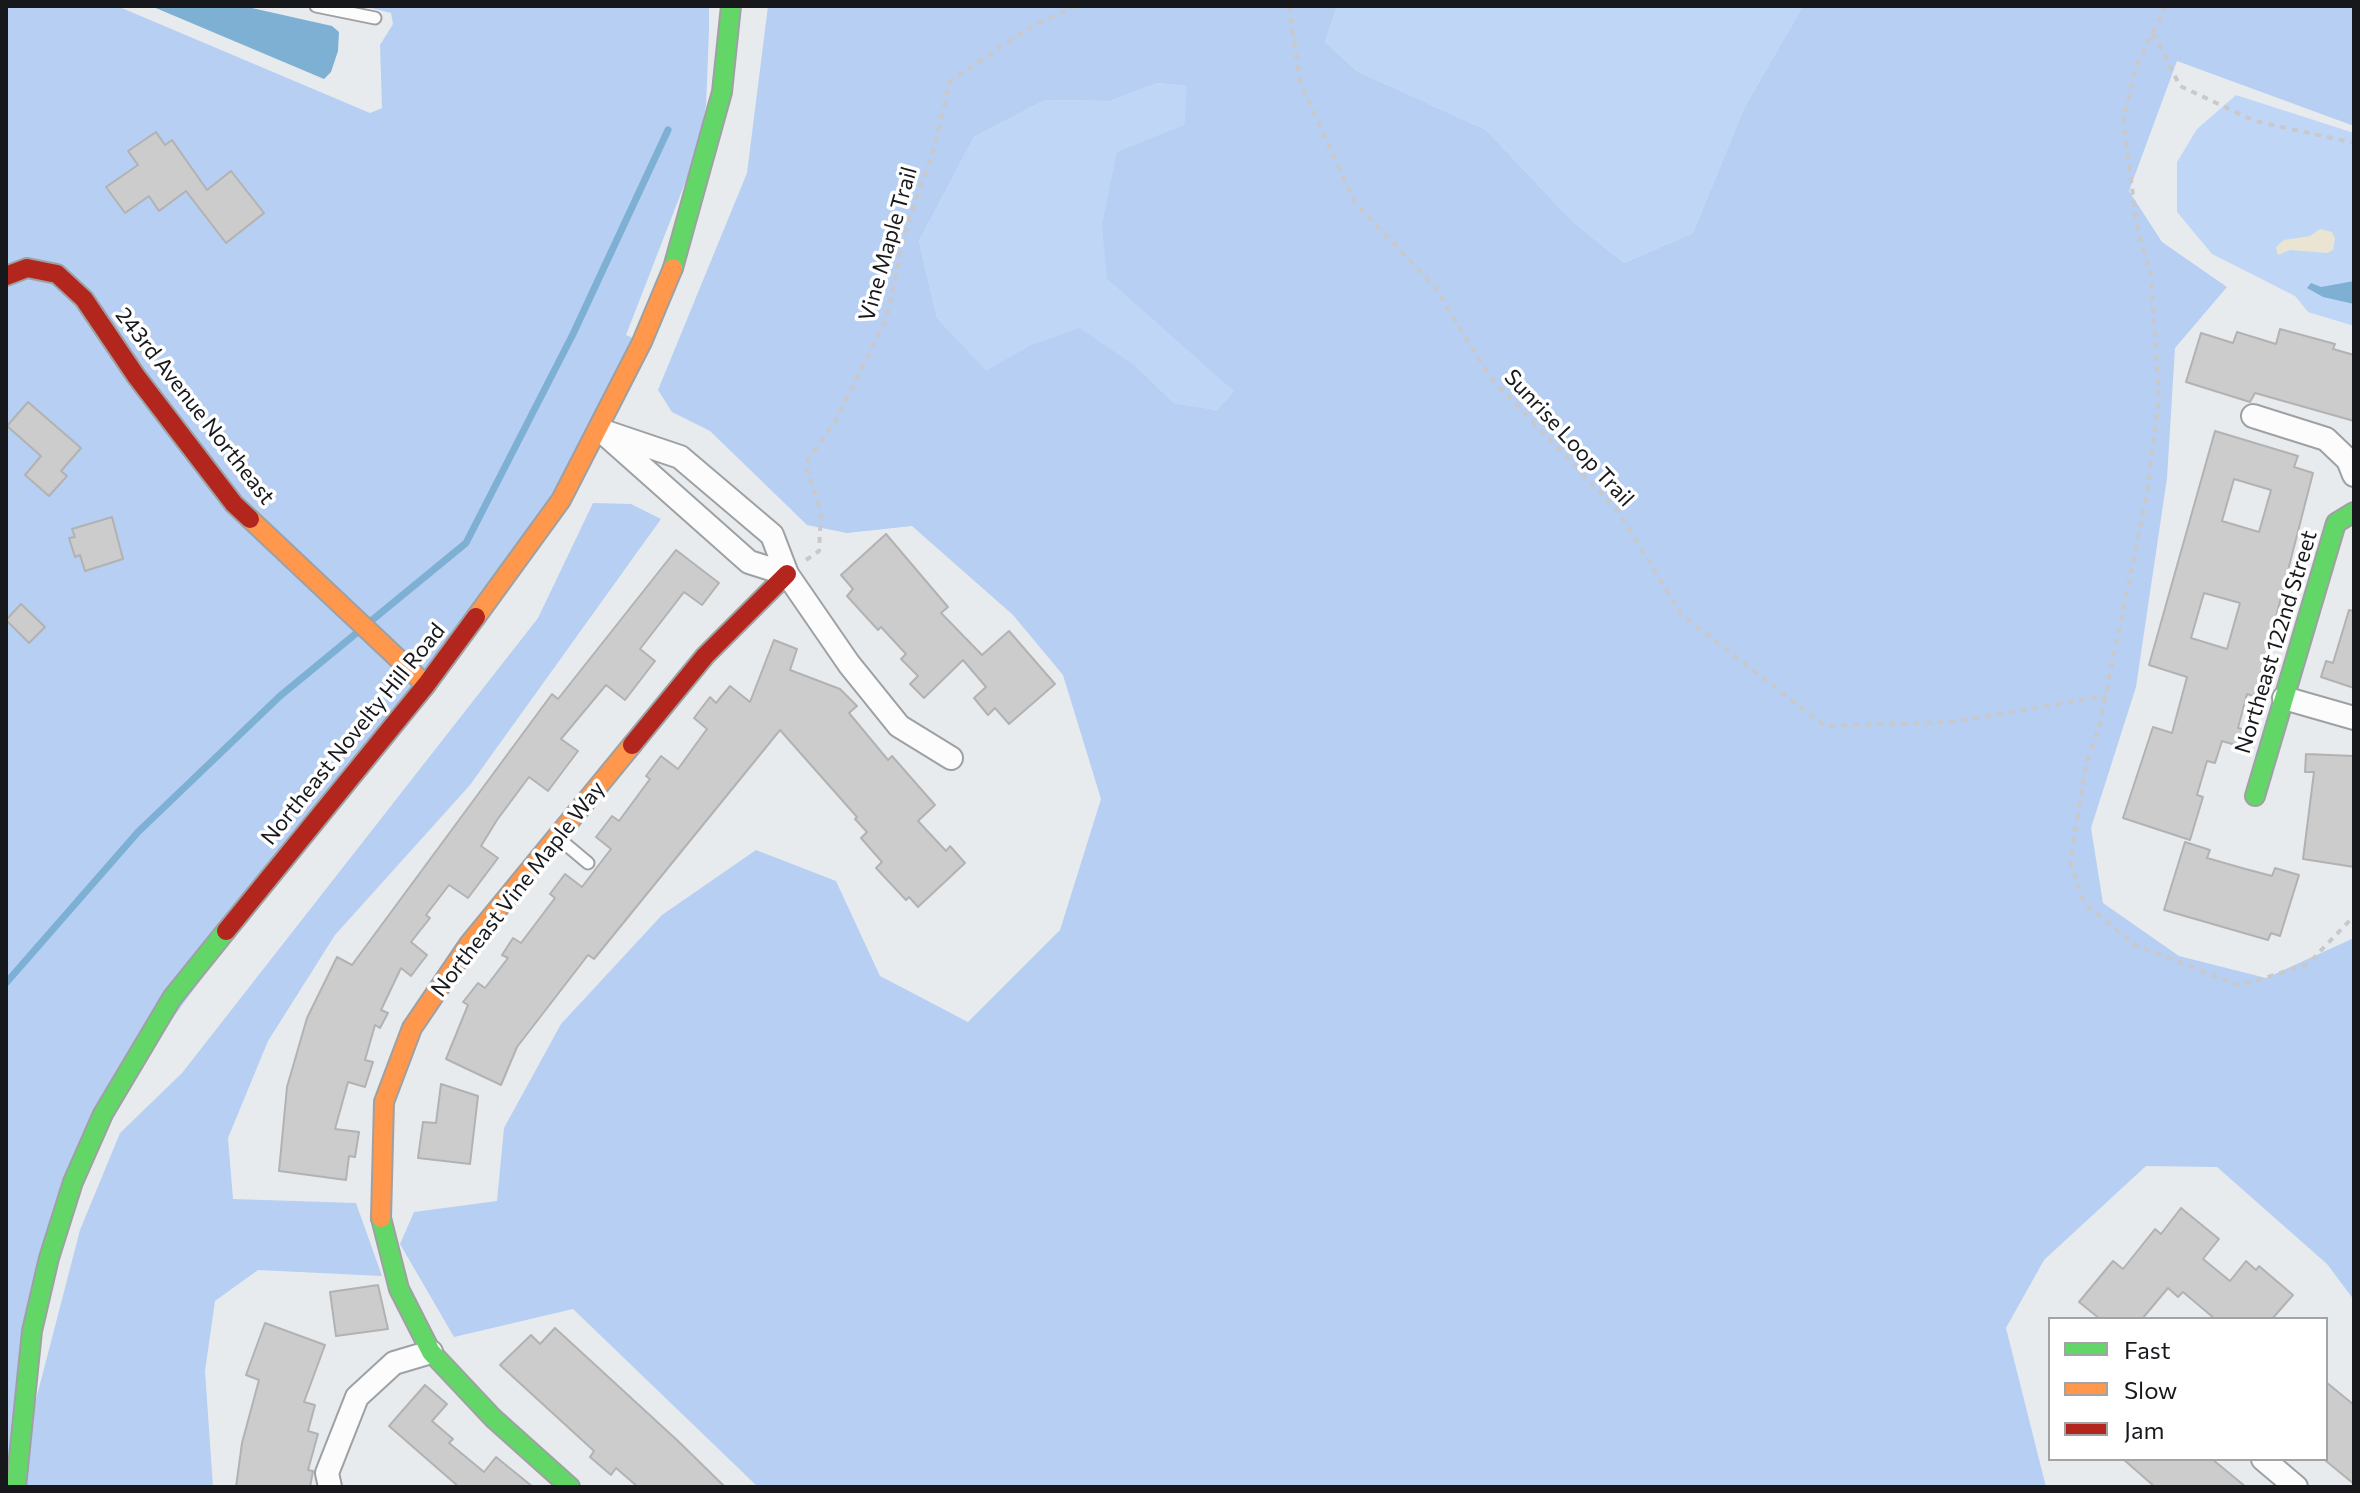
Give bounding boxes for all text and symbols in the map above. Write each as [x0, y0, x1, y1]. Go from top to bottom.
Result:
street label: Vine Maple Trail [853, 164, 923, 324]
street label: 243rd Avenue Northeast [110, 302, 280, 510]
street label: Sunrise Loop Trail [1499, 364, 1639, 512]
street label: Northeast 122nd Street [2229, 527, 2323, 757]
street label: Northeast Novelty Hill Road [255, 618, 451, 850]
street label: Northeast Vine Maple Way [426, 776, 610, 1002]
legend [2048, 1317, 2328, 1461]
text: Fast [2124, 1335, 2171, 1364]
text: Slow [2124, 1375, 2177, 1404]
text: Jam [2124, 1415, 2164, 1444]

